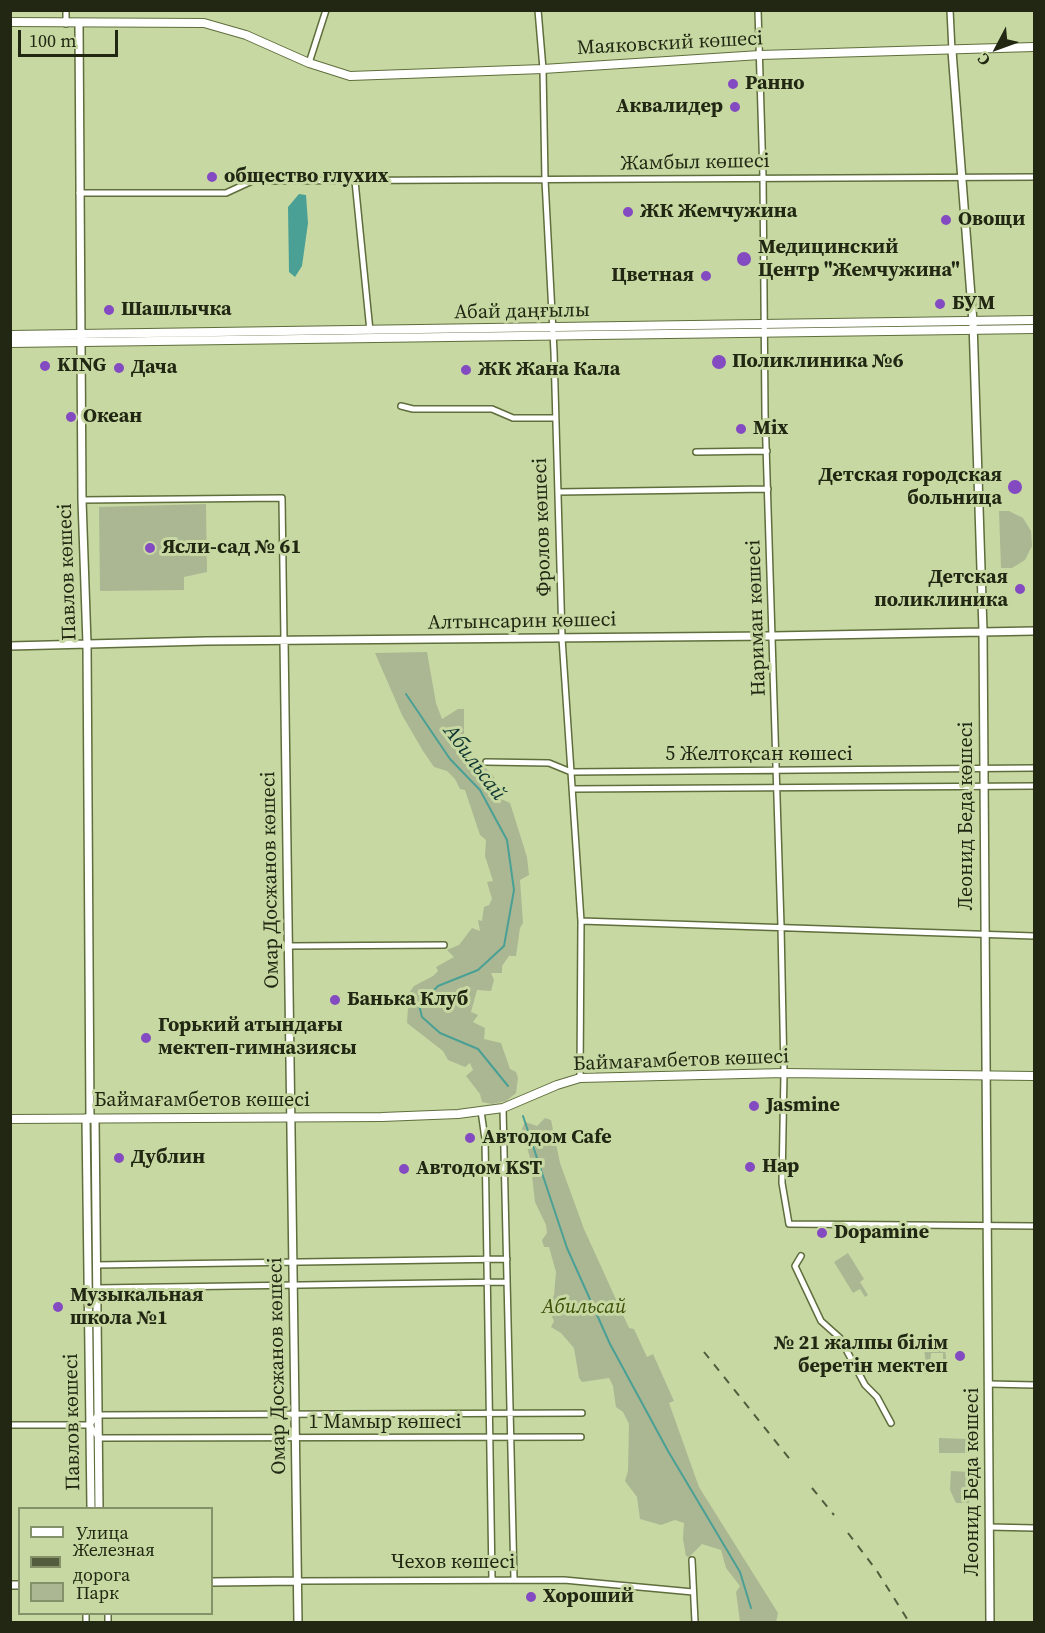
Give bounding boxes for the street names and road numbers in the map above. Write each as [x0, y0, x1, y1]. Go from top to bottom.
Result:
street label: Маяковский көшесі [576, 27, 764, 61]
street label: Жамбыл көшесі [620, 150, 770, 176]
street label: Абай даңғылы [454, 299, 590, 325]
street label: Фролов көшесі [529, 457, 557, 597]
street label: Павлов көшесі [54, 503, 82, 641]
street label: Нариман көшесі [742, 539, 772, 697]
street label: Алтынсарин көшесі [428, 608, 616, 636]
street label: Леонид Беда көшесі [955, 722, 979, 910]
street label: 5 Желтоқсан көшесі [665, 743, 853, 767]
street label: Омар Досжанов көшесі [257, 771, 285, 989]
street label: Баймағамбетов көшесі [573, 1045, 789, 1077]
street label: Баймағамбетов көшесі [94, 1089, 310, 1113]
street label: Омар Досжанов көшесі [264, 1257, 292, 1475]
street label: Павлов көшесі [60, 1353, 86, 1491]
street label: Леонид Беда көшесі [961, 1388, 985, 1576]
street label: 1 Мамыр көшесі [309, 1411, 461, 1435]
street label: Чехов көшесі [391, 1551, 515, 1575]

